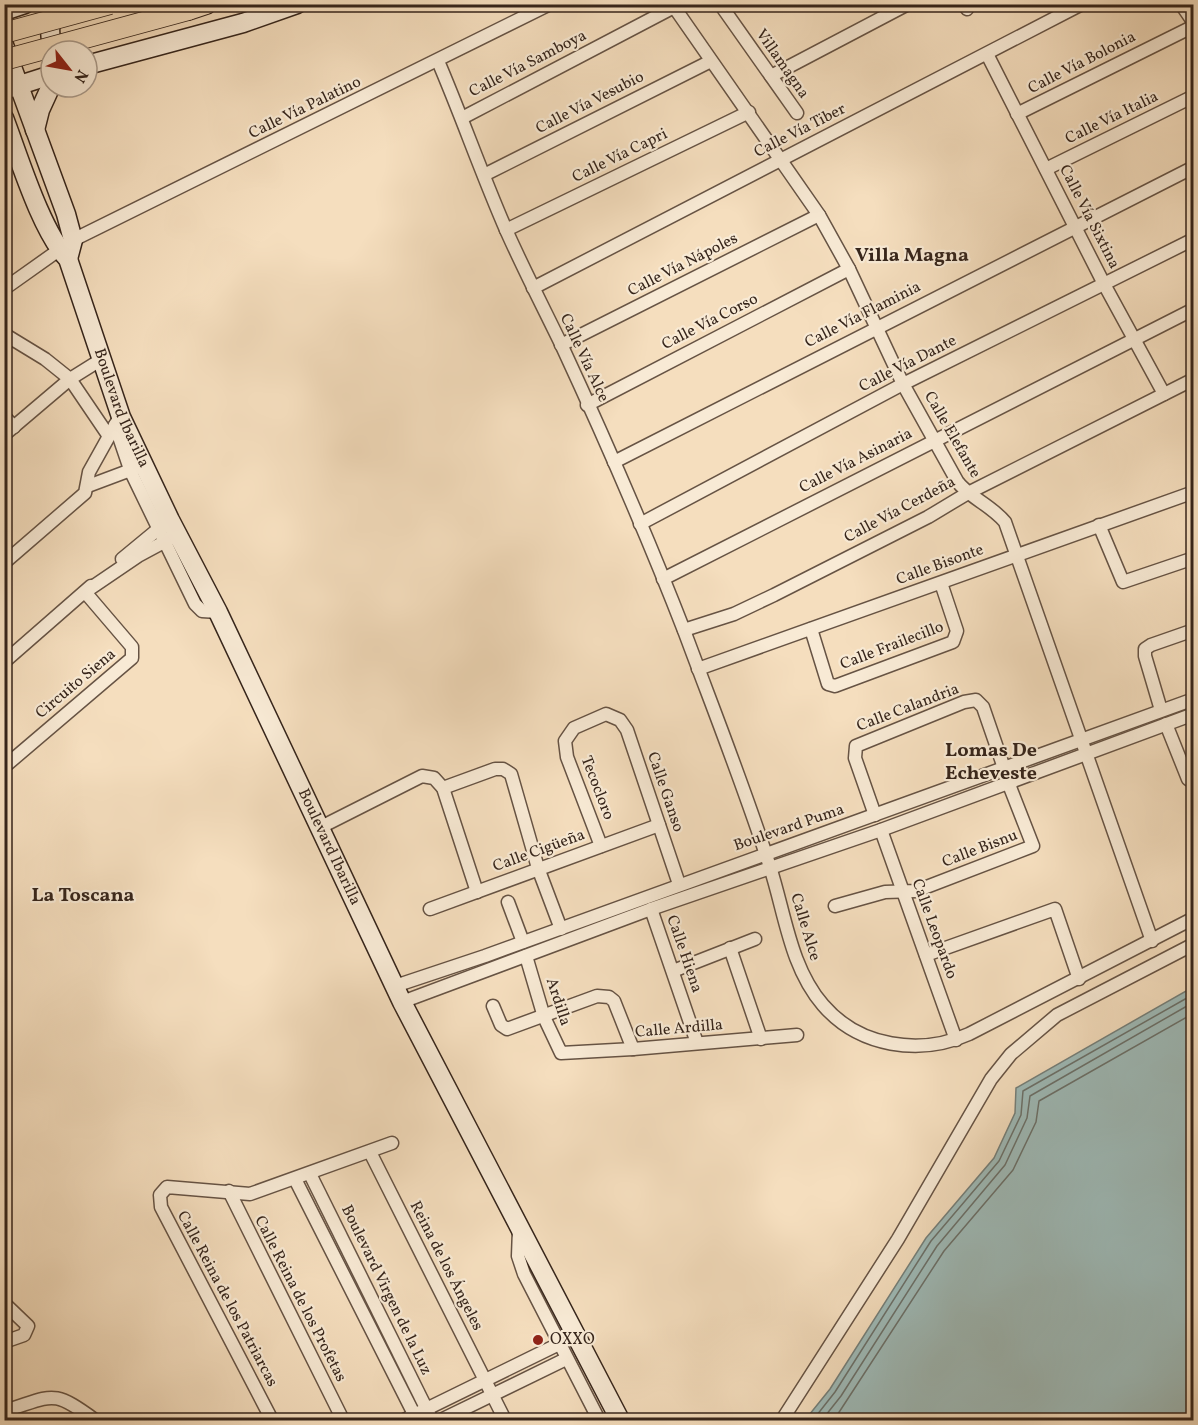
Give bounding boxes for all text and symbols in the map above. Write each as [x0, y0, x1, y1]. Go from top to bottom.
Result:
street label: Calle Vía Samboya [466, 25, 590, 103]
street label: Villamagna [750, 25, 814, 103]
street label: Calle Vía Bolonia [1024, 26, 1140, 100]
north arrow [39, 39, 99, 99]
text: N [68, 65, 93, 87]
street label: Calle Vía Vesubio [532, 66, 648, 140]
street label: Calle Vía Palatino [245, 71, 365, 145]
street label: Calle Vía Italia [1062, 86, 1162, 150]
street label: Calle Vía Tiber [750, 98, 850, 164]
street label: Calle Vía Capri [569, 123, 671, 189]
street label: Calle Vía Sixtina [1053, 161, 1125, 273]
street label: Calle Vía Nápoles [624, 228, 742, 302]
district label: Villa Magna [855, 242, 969, 270]
street label: Calle Vía Flaminia [801, 276, 925, 354]
street label: Calle Vía Corso [658, 288, 762, 356]
street label: Calle Vía Alce [554, 310, 614, 406]
street label: Calle Vía Dante [856, 330, 960, 398]
street label: Boulevard Ibarilla [88, 346, 155, 471]
street label: Calle Elefante [918, 388, 986, 482]
street label: Calle Vía Asinaria [796, 423, 916, 499]
street label: Calle Vía Cerdeña [840, 471, 960, 549]
street label: Calle Bisonte [893, 539, 987, 591]
street label: Calle Frailecillo [837, 616, 947, 676]
street label: Circuito Siena [31, 644, 121, 724]
street label: Calle Calandria [854, 678, 962, 738]
district label: Lomas De Echeveste [945, 737, 1037, 788]
street label: Calle Ganso [641, 749, 689, 835]
street label: Tecocloro [575, 753, 619, 823]
street label: Boulevard Ibarilla [292, 785, 366, 909]
street label: Boulevard Puma [731, 799, 847, 857]
street label: Calle Cigüeña [490, 824, 588, 878]
street label: Calle Bisnu [939, 825, 1021, 873]
street label: Calle Leopardo [906, 876, 962, 982]
district label: La Toscana [31, 882, 135, 910]
street label: Calle Alce [784, 891, 826, 963]
street label: Calle Hiena [660, 912, 708, 996]
street label: Ardilla [540, 975, 576, 1029]
street label: Calle Ardilla [634, 1014, 724, 1044]
street label: Reina de los Ángeles [404, 1197, 488, 1335]
street label: Boulevard Virgen de la Luz [335, 1201, 437, 1379]
street label: Calle Reina de los Patriarcas [171, 1207, 283, 1391]
street label: Calle Reina de los Profetas [249, 1212, 352, 1386]
place label: OXXO [550, 1329, 595, 1351]
marker: OXXO [531, 1333, 545, 1347]

